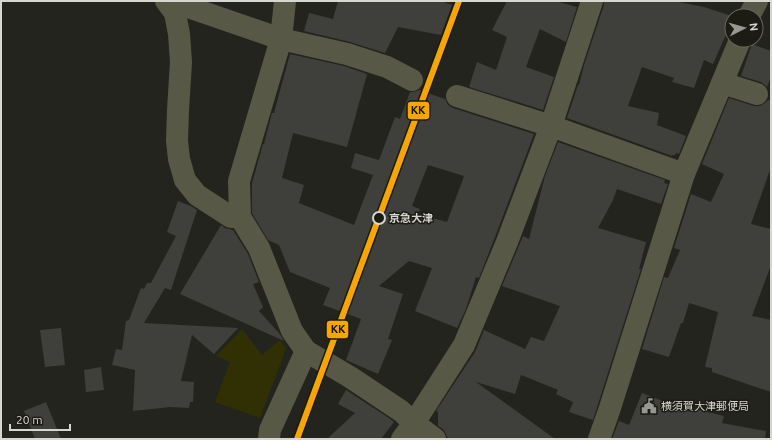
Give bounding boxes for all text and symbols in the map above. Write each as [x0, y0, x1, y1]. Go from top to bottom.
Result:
north arrow [724, 8, 764, 48]
text: N [748, 22, 760, 32]
line badge: KK [407, 101, 430, 120]
text: KK [411, 104, 426, 116]
marker: 京急大津 [372, 211, 386, 225]
place label: 京急大津 [389, 212, 433, 224]
line badge: KK [326, 320, 349, 339]
text: KK [331, 323, 346, 335]
public building icon: 横須賀大津郵便局 [640, 397, 658, 415]
place label: 横須賀大津郵便局 [661, 400, 749, 412]
scale bar [10, 406, 70, 432]
text: 20 m [16, 413, 43, 426]

